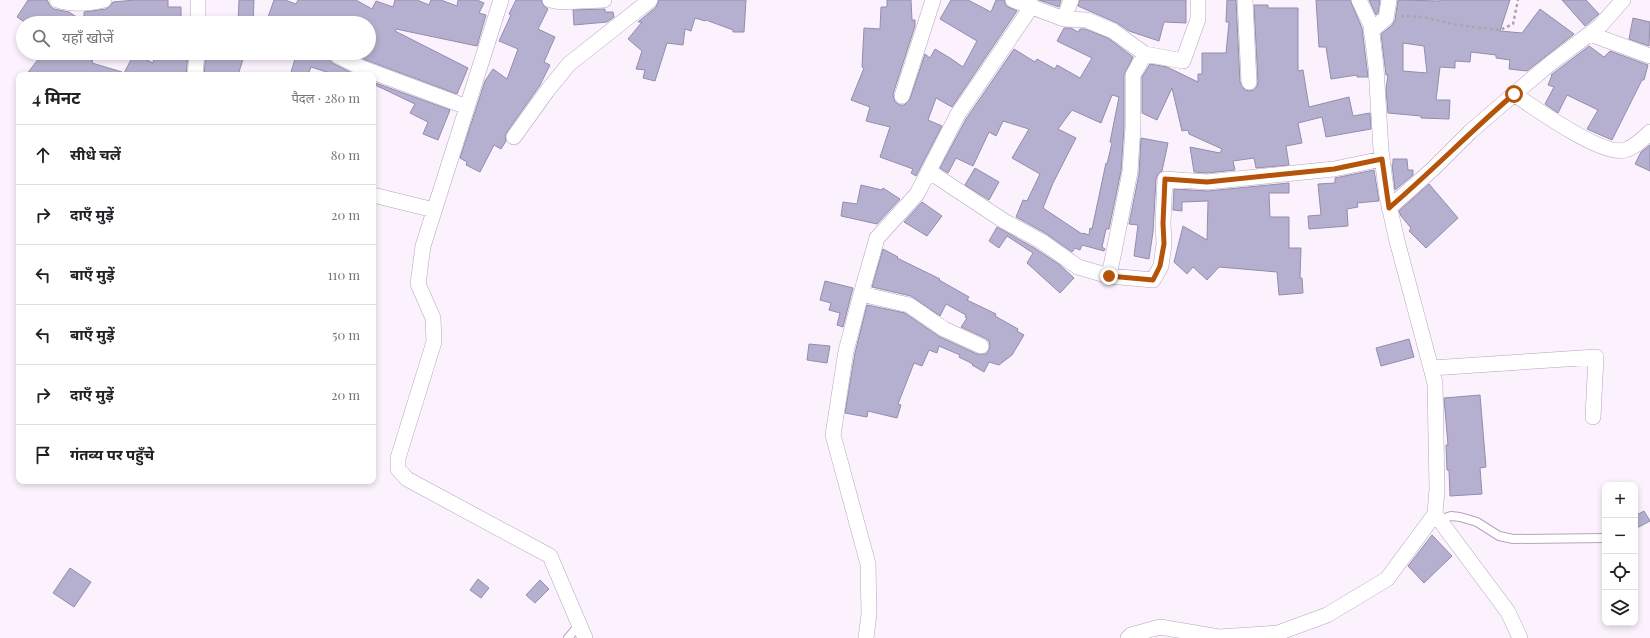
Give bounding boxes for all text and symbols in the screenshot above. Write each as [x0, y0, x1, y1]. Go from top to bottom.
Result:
search box [16, 16, 376, 60]
icon: search [30, 27, 52, 49]
text: यहाँ खोजें [62, 27, 114, 47]
route start [1505, 85, 1523, 103]
text: 4 मिनट [32, 86, 80, 108]
text: पैदल · 280 m [291, 89, 360, 106]
icon: ahead [32, 144, 54, 166]
text: सीधे चलें [70, 144, 121, 164]
text: 80 m [331, 146, 360, 163]
icon: right [32, 204, 54, 226]
text: दाएँ मुड़ें [70, 204, 114, 224]
text: 20 m [331, 206, 360, 223]
icon: left [32, 264, 54, 286]
text: बाएँ मुड़ें [70, 264, 115, 284]
text: 110 m [328, 266, 360, 283]
route end [1100, 267, 1118, 285]
icon: left [32, 324, 54, 346]
text: बाएँ मुड़ें [70, 324, 115, 344]
text: 50 m [332, 326, 360, 343]
icon: right [32, 384, 54, 406]
text: दाएँ मुड़ें [70, 384, 114, 404]
text: 20 m [331, 386, 360, 403]
icon: arrive [32, 444, 54, 466]
text: गंतव्य पर पहुँचे [70, 444, 154, 464]
map controls [1602, 482, 1638, 626]
button: + [1602, 482, 1638, 518]
button: − [1602, 518, 1638, 554]
button: locate [1602, 554, 1638, 590]
button: layers [1602, 590, 1638, 626]

